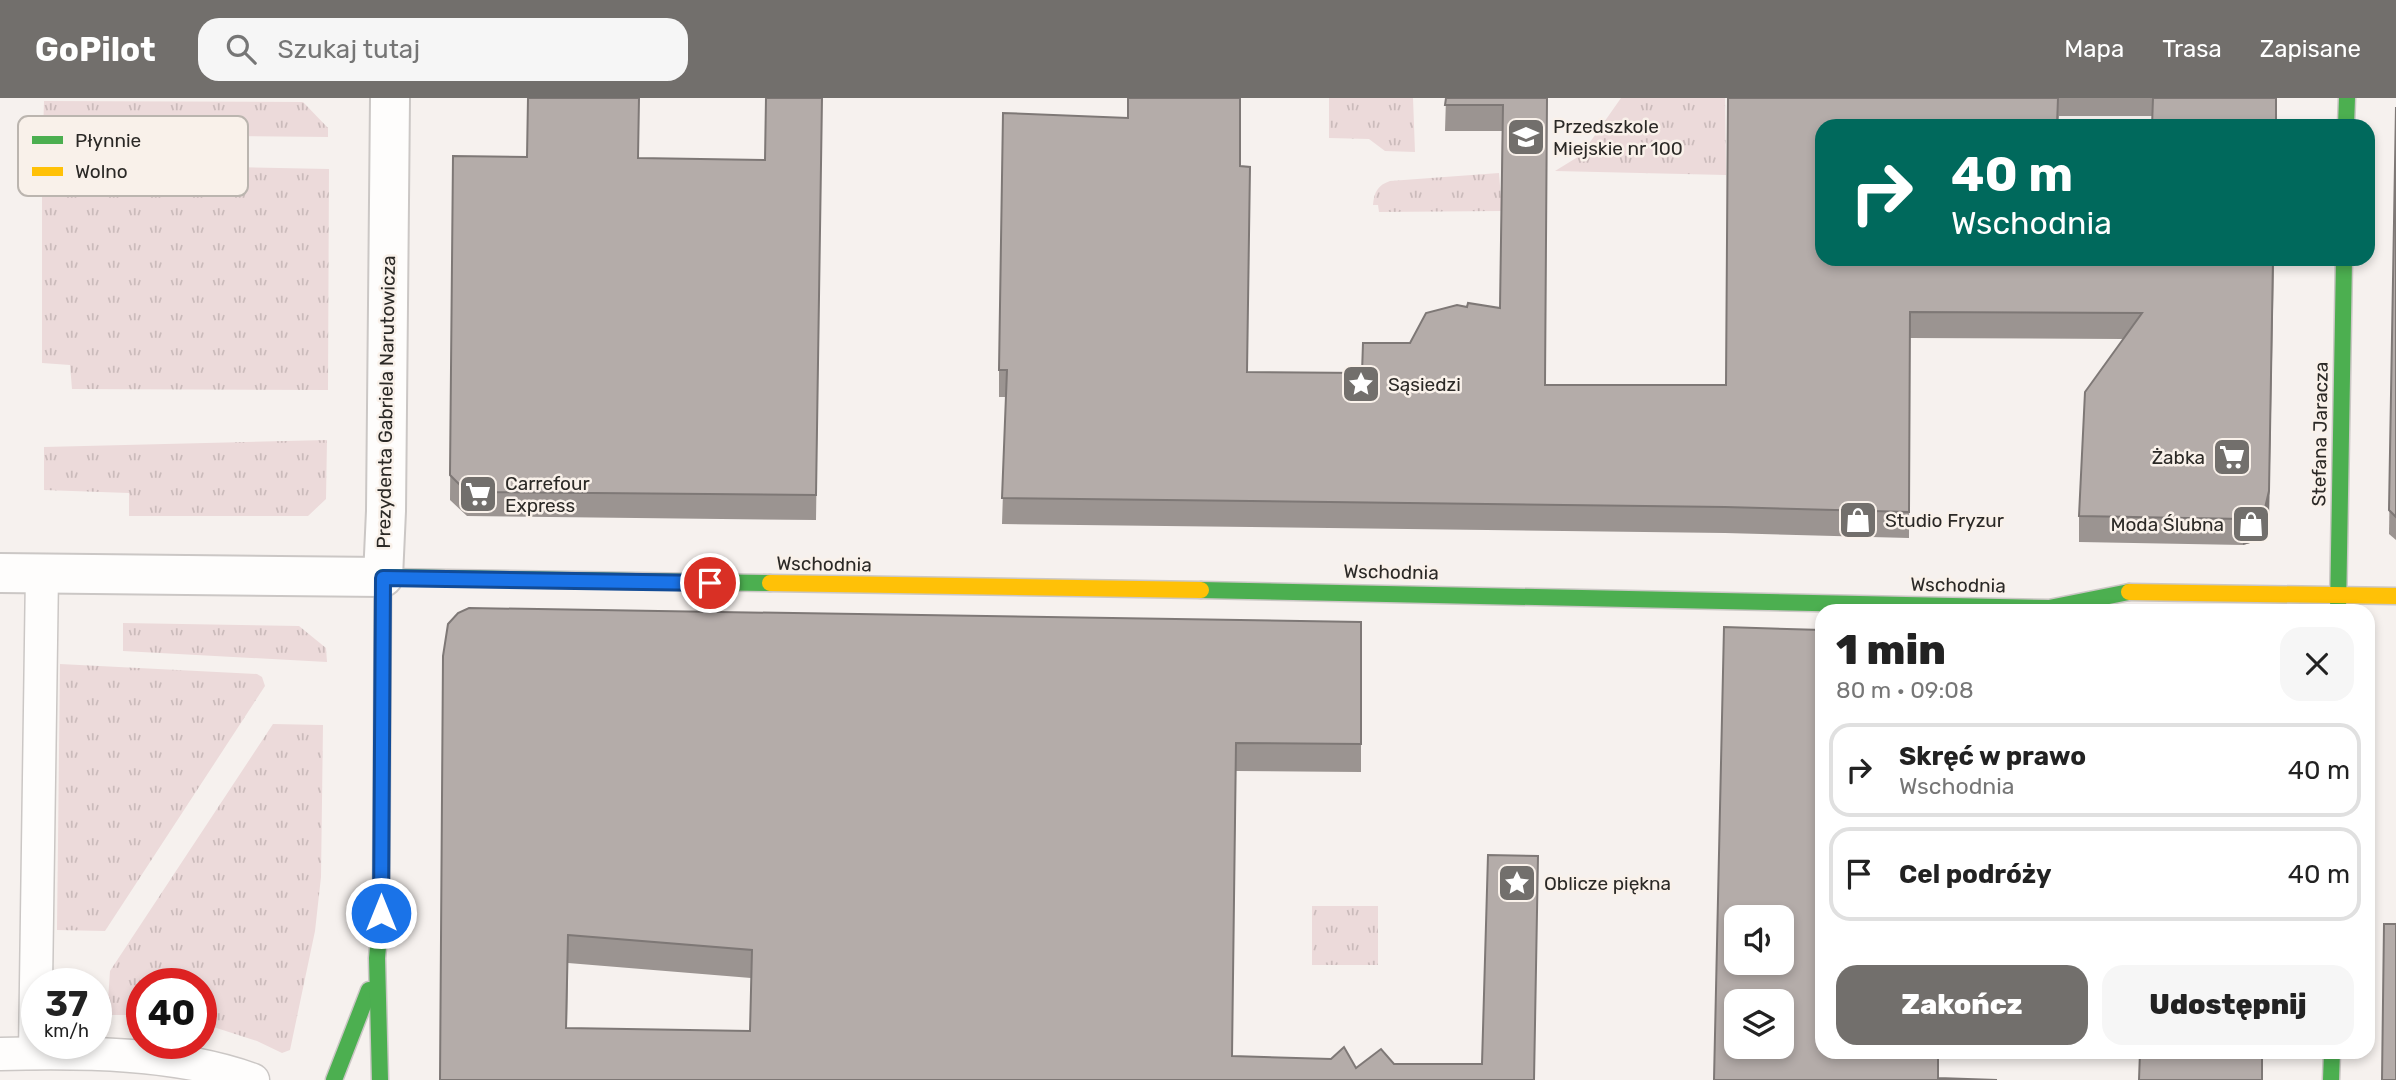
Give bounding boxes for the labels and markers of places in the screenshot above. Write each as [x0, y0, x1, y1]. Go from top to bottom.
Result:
place label: Przedszkole Miejskie nr 100 [1553, 115, 1683, 160]
school or university icon: Przedszkole Miejskie nr 100 [1505, 116, 1547, 158]
place icon: Sąsiedzi [1340, 363, 1382, 405]
place label: Sąsiedzi [1388, 373, 1461, 396]
supermarket icon: Żabka [2211, 436, 2253, 478]
place label: Żabka [2152, 446, 2205, 469]
place label: Carrefour Express [505, 472, 590, 517]
supermarket icon: Carrefour Express [457, 473, 499, 515]
shop icon: Studio Fryzur [1837, 499, 1879, 541]
shop icon: Moda Ślubna [2230, 503, 2272, 545]
place label: Studio Fryzur [1885, 509, 2005, 532]
place label: Moda Ślubna [2110, 513, 2224, 536]
pin [680, 553, 740, 613]
place icon: Oblicze piękna [1496, 862, 1538, 904]
place label: Oblicze piękna [1544, 872, 1671, 895]

